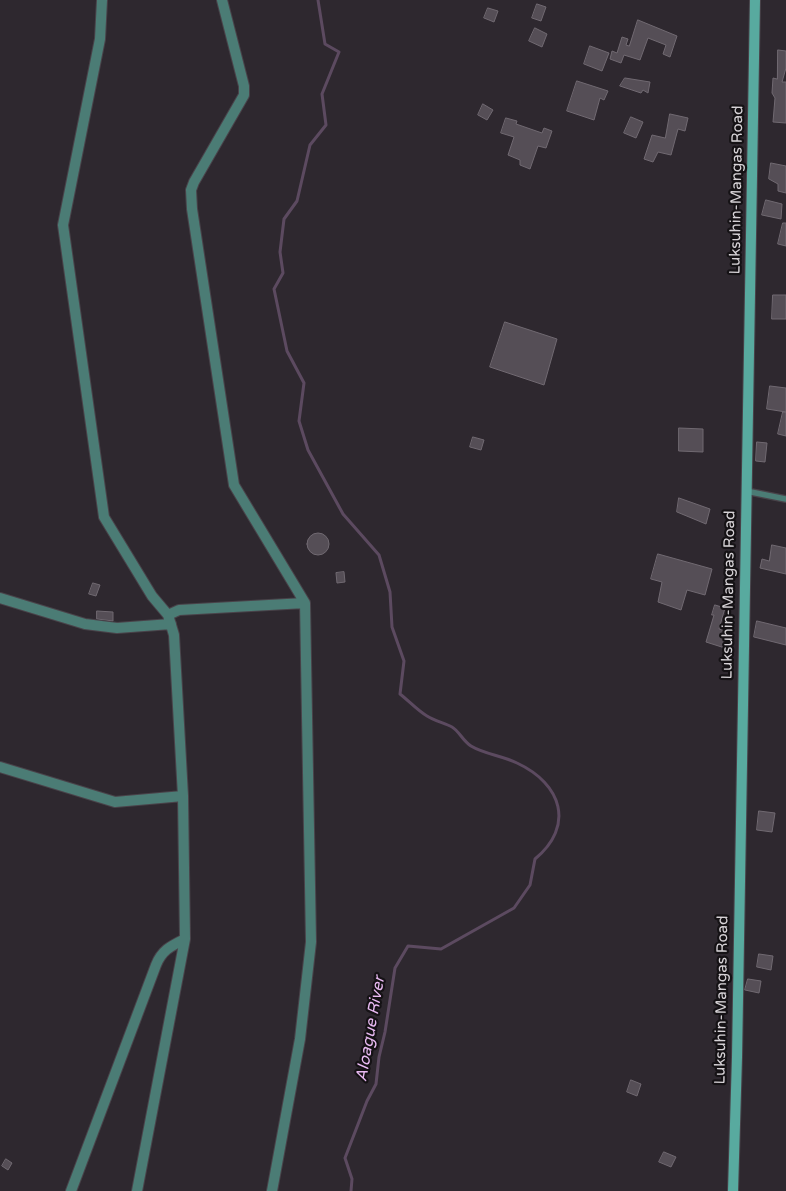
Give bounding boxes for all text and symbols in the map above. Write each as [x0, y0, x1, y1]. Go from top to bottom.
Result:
street label: Luksuhin-Mangas Road [727, 105, 747, 275]
street label: Luksuhin-Mangas Road [719, 510, 739, 680]
street label: Luksuhin-Mangas Road [712, 915, 732, 1085]
water label: Aloague River [352, 975, 390, 1083]

